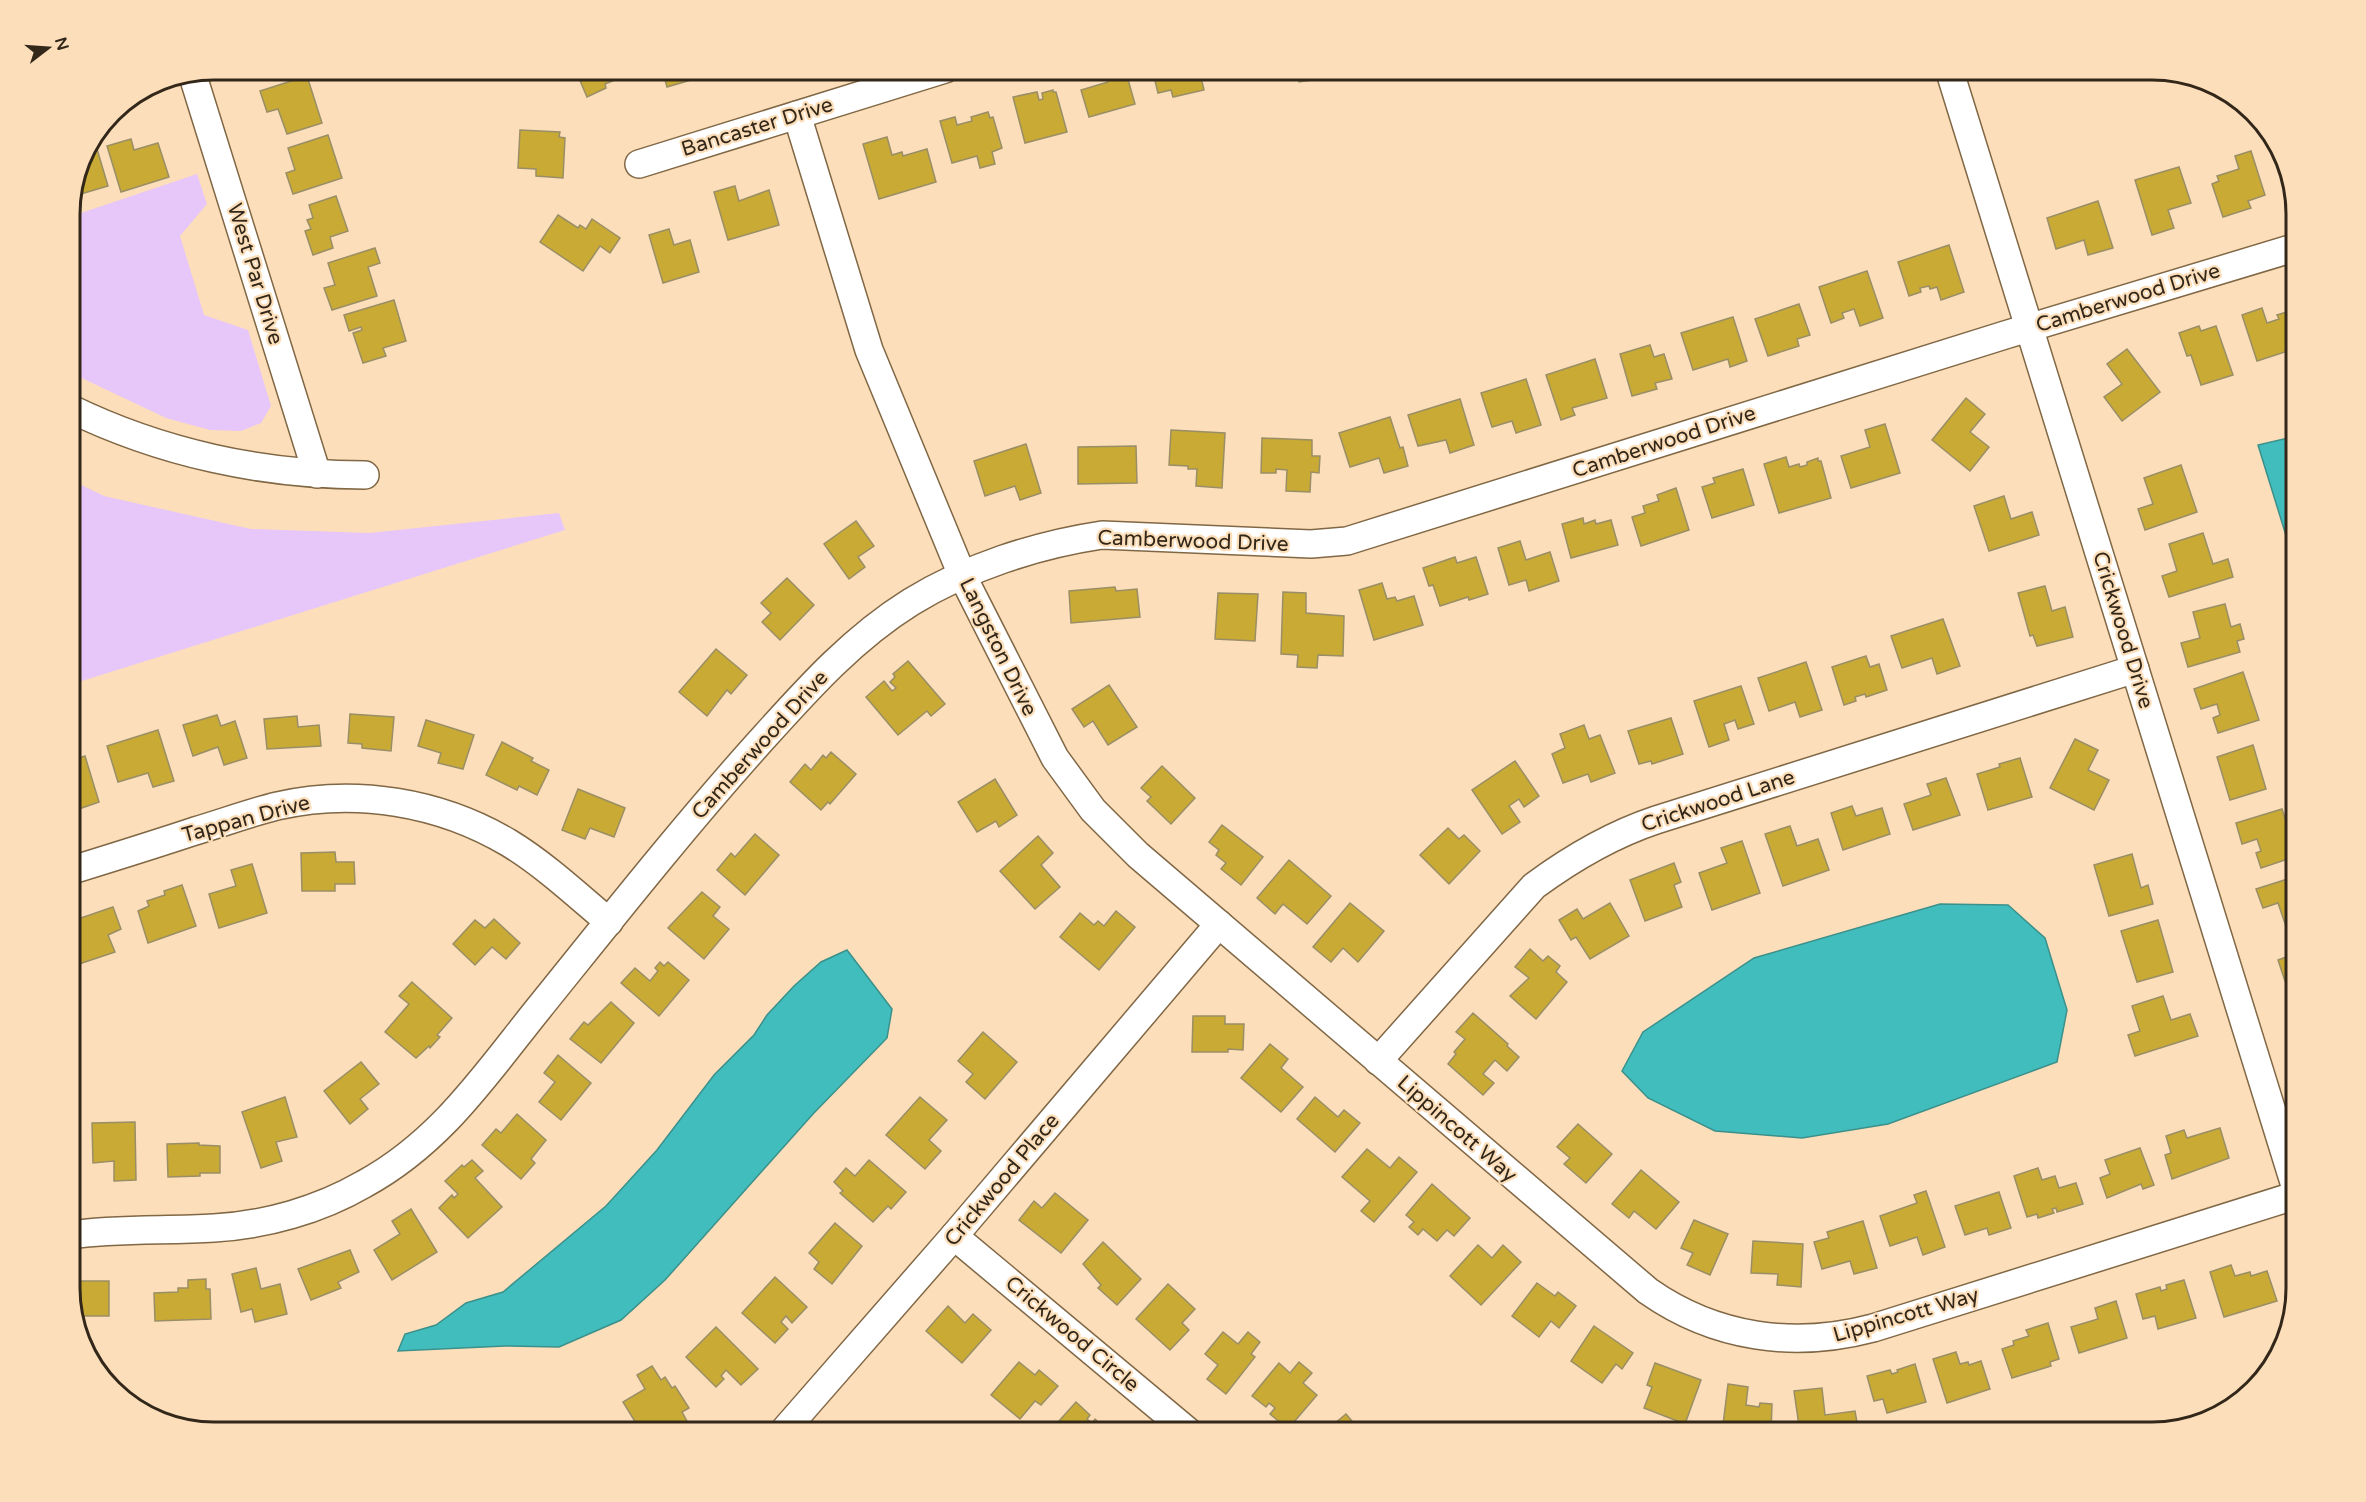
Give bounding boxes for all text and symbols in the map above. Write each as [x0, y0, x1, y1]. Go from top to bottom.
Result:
north arrow [18, 18, 78, 78]
text: N [50, 35, 73, 53]
street label: Bancaster Drive [678, 92, 836, 162]
street label: West Par Drive [222, 200, 288, 348]
street label: Camberwood Drive [2033, 258, 2223, 338]
street label: Camberwood Drive [1569, 401, 1759, 483]
street label: Camberwood Drive [1097, 525, 1289, 557]
street label: Crickwood Drive [2087, 548, 2159, 712]
street label: Langston Drive [954, 574, 1042, 720]
street label: Camberwood Drive [687, 665, 833, 824]
street label: Crickwood Lane [1638, 764, 1798, 838]
street label: Tappan Drive [179, 790, 313, 848]
street label: Lippincott Way [1392, 1070, 1522, 1188]
street label: Crickwood Place [939, 1109, 1065, 1251]
street label: Crickwood Circle [1000, 1271, 1144, 1397]
street label: Lippincott Way [1830, 1282, 1982, 1348]

